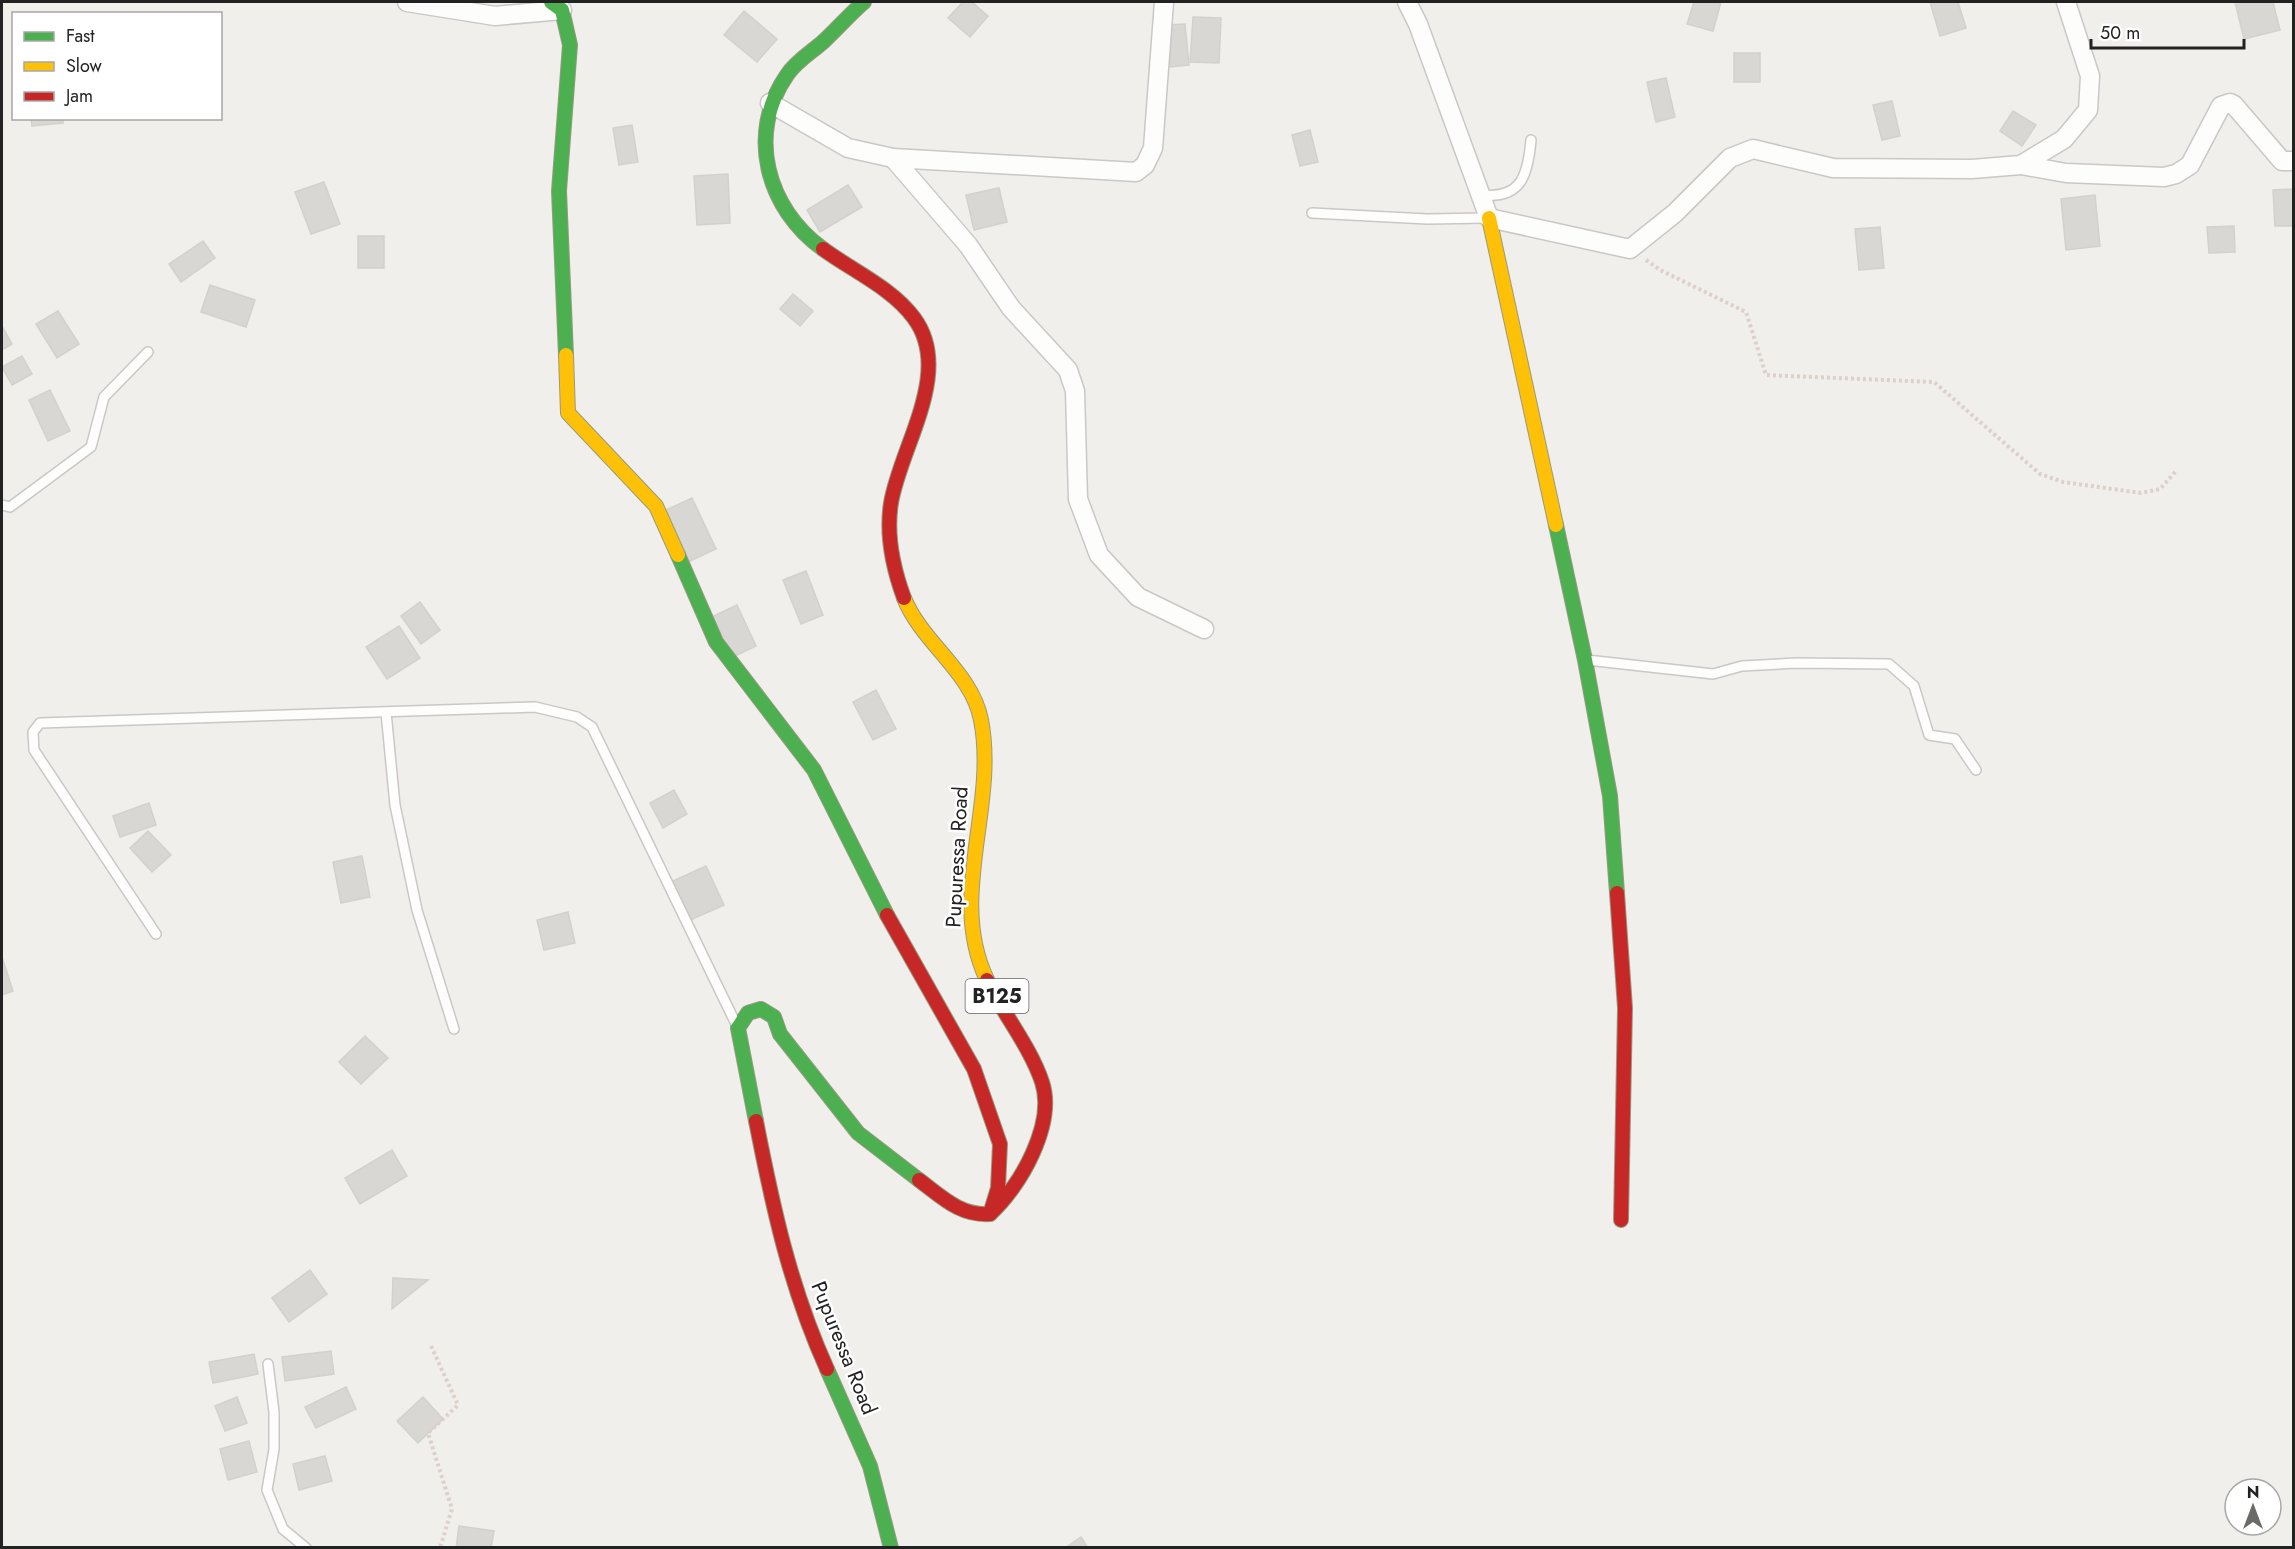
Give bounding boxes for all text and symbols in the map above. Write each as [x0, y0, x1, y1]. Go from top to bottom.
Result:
legend [12, 12, 222, 120]
scale bar [2091, 12, 2244, 50]
text: 50 m [2100, 20, 2140, 46]
text: Fast [66, 23, 95, 49]
text: Slow [66, 53, 103, 79]
text: Jam [64, 83, 93, 109]
street label: Pupuressa Road [938, 786, 976, 928]
road number: B125 [966, 979, 1028, 1013]
street label: Pupuressa Road [804, 1277, 884, 1419]
north arrow [2223, 1477, 2283, 1537]
text: N [2247, 1481, 2259, 1504]

